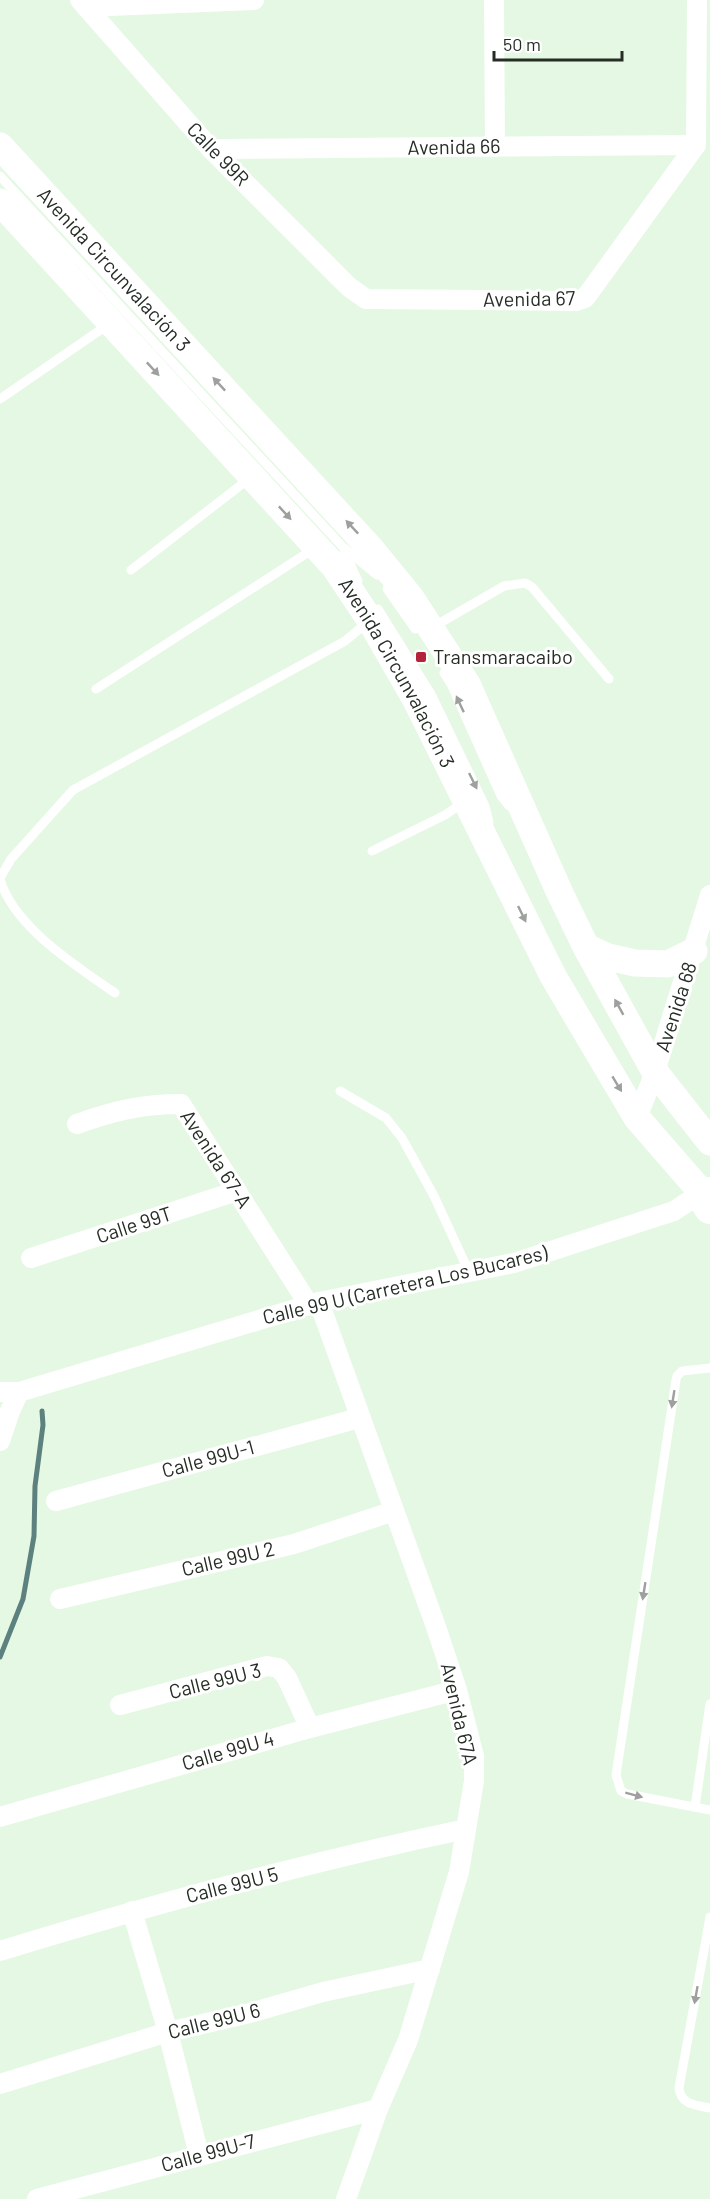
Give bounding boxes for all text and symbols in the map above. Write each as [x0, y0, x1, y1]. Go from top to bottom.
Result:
scale bar [494, 24, 622, 62]
text: 50 m [503, 33, 541, 55]
street label: Calle 99R [183, 116, 255, 190]
street label: Avenida 66 [407, 133, 501, 159]
street label: Avenida Circunvalación 3 [33, 182, 196, 356]
street label: Avenida 67 [483, 285, 576, 311]
one-way arrow [146, 361, 159, 376]
one-way arrow [213, 377, 227, 391]
one-way arrow [278, 505, 292, 520]
one-way arrow [345, 520, 359, 535]
street label: Avenida Circunvalación 3 [334, 573, 461, 771]
place label: Transmaracaibo [433, 644, 573, 668]
marker: Transmaracaibo [414, 650, 428, 664]
one-way arrow [455, 695, 465, 713]
one-way arrow [469, 773, 478, 790]
one-way arrow [517, 905, 526, 922]
street label: Avenida 68 [649, 959, 701, 1055]
one-way arrow [614, 998, 624, 1015]
one-way arrow [611, 1076, 622, 1092]
street label: Avenida 67-A [176, 1105, 257, 1212]
street label: Calle 99T [93, 1201, 175, 1248]
street label: Calle 99 U (Carretera Los Bucares) [260, 1239, 550, 1328]
one-way arrow [669, 1389, 678, 1408]
street label: Calle 99U-1 [159, 1434, 257, 1482]
street label: Calle 99U 2 [179, 1536, 277, 1580]
one-way arrow [639, 1582, 648, 1601]
street label: Calle 99U 3 [166, 1657, 263, 1703]
street label: Avenida 67A [437, 1660, 483, 1767]
street label: Calle 99U 4 [179, 1725, 277, 1775]
one-way arrow [625, 1791, 643, 1800]
street label: Calle 99U 5 [183, 1861, 280, 1907]
one-way arrow [691, 1986, 700, 2005]
street label: Calle 99U 6 [165, 1997, 262, 2043]
street label: Calle 99U-7 [158, 2128, 258, 2176]

